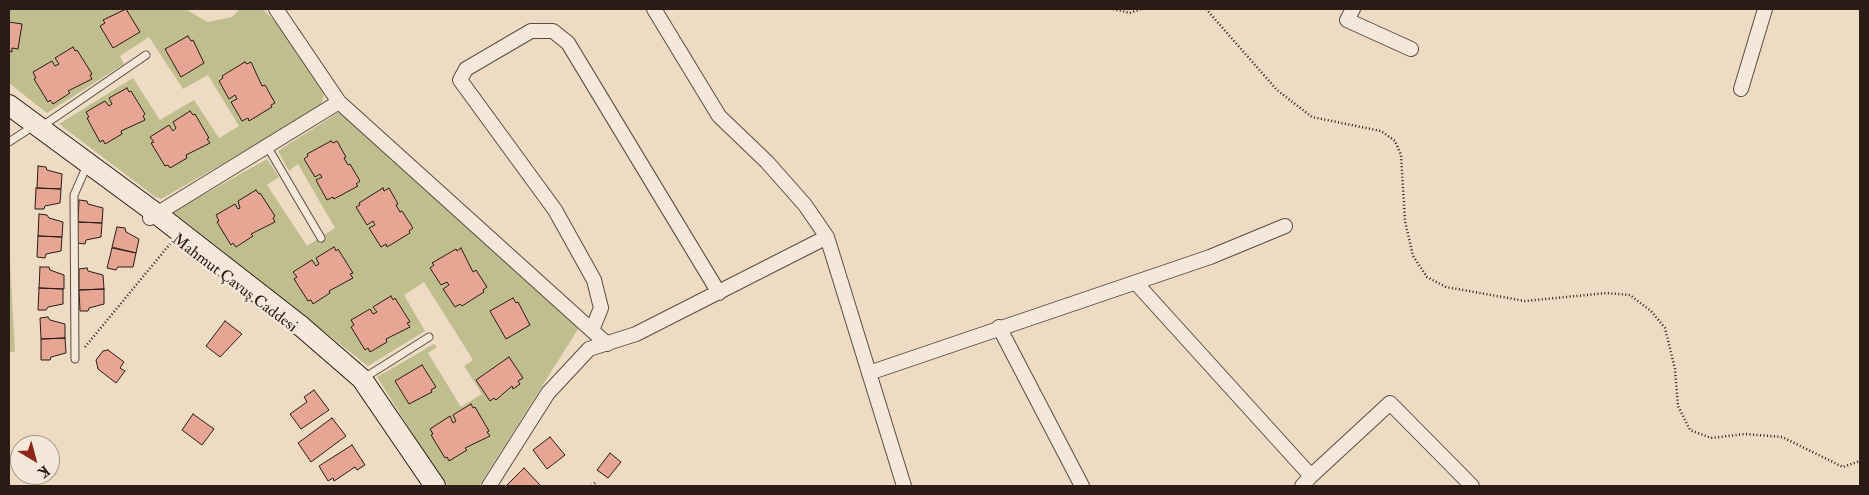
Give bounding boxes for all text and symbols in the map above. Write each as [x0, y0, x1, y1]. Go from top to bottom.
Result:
street label: Mahmut Çavuş Caddesi [168, 231, 300, 337]
north arrow [10, 435, 60, 485]
text: K [35, 462, 53, 481]

